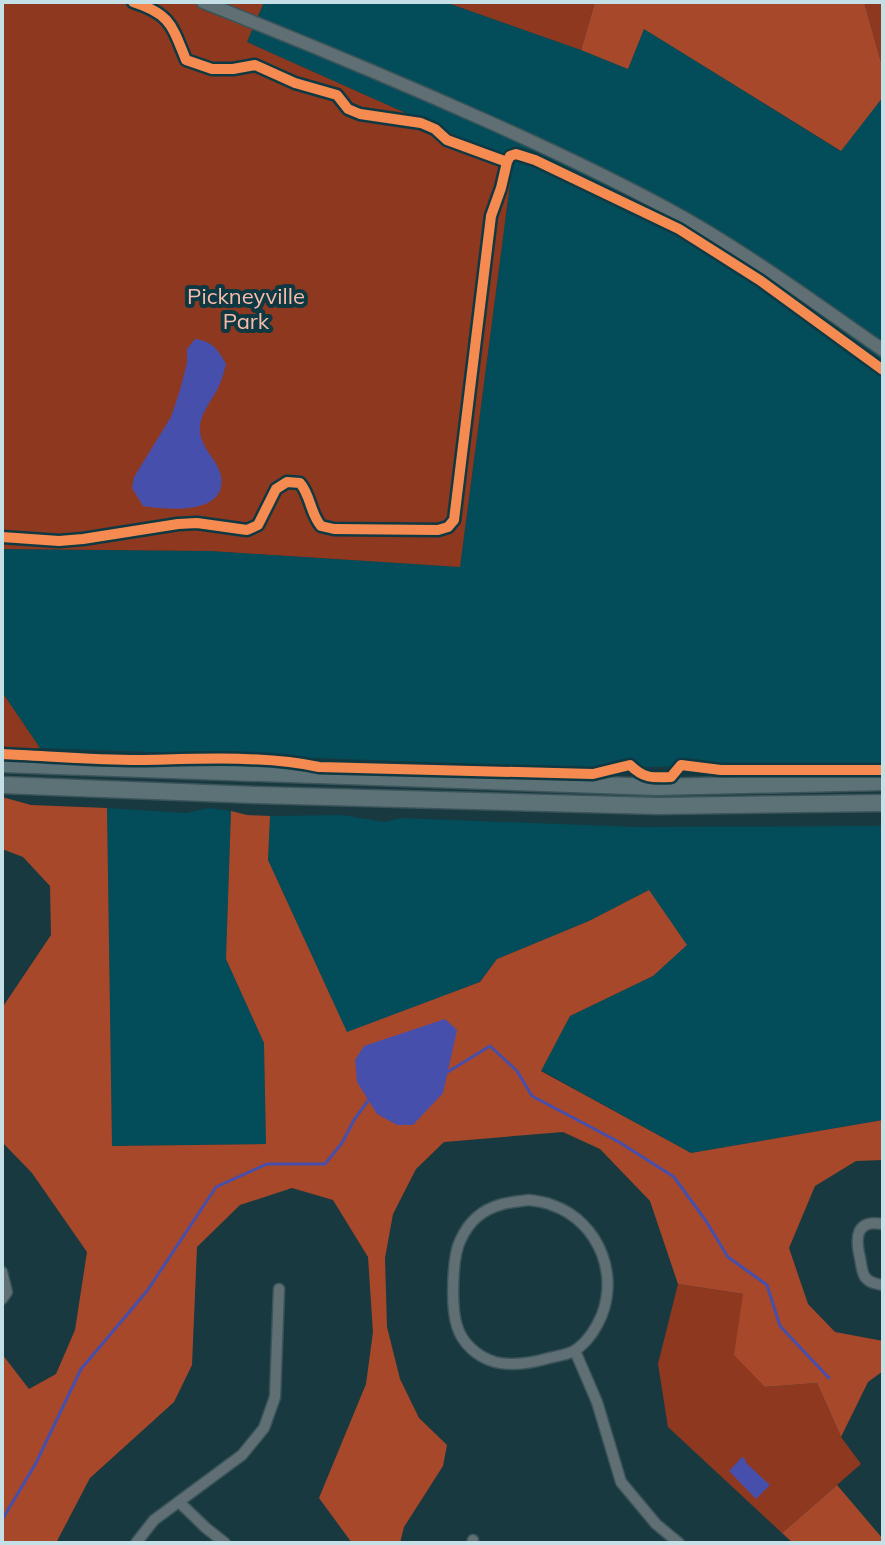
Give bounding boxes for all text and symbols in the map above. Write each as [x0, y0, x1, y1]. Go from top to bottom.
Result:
park label: Pickneyville Park [187, 282, 305, 335]

